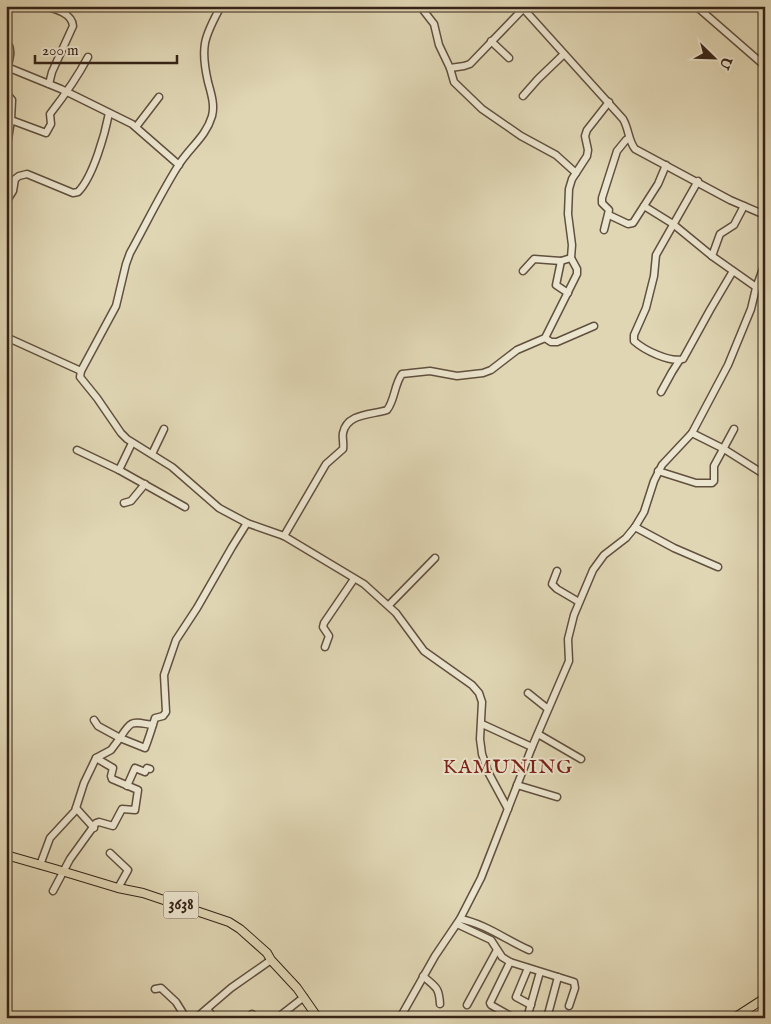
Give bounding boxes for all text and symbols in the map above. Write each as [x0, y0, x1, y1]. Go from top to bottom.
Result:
scale bar [35, 32, 178, 64]
north arrow [688, 32, 738, 82]
text: 200 m [42, 41, 79, 60]
text: U [714, 53, 736, 73]
district label: KAMUNING [443, 755, 573, 780]
road number: 3638 [164, 892, 198, 918]

